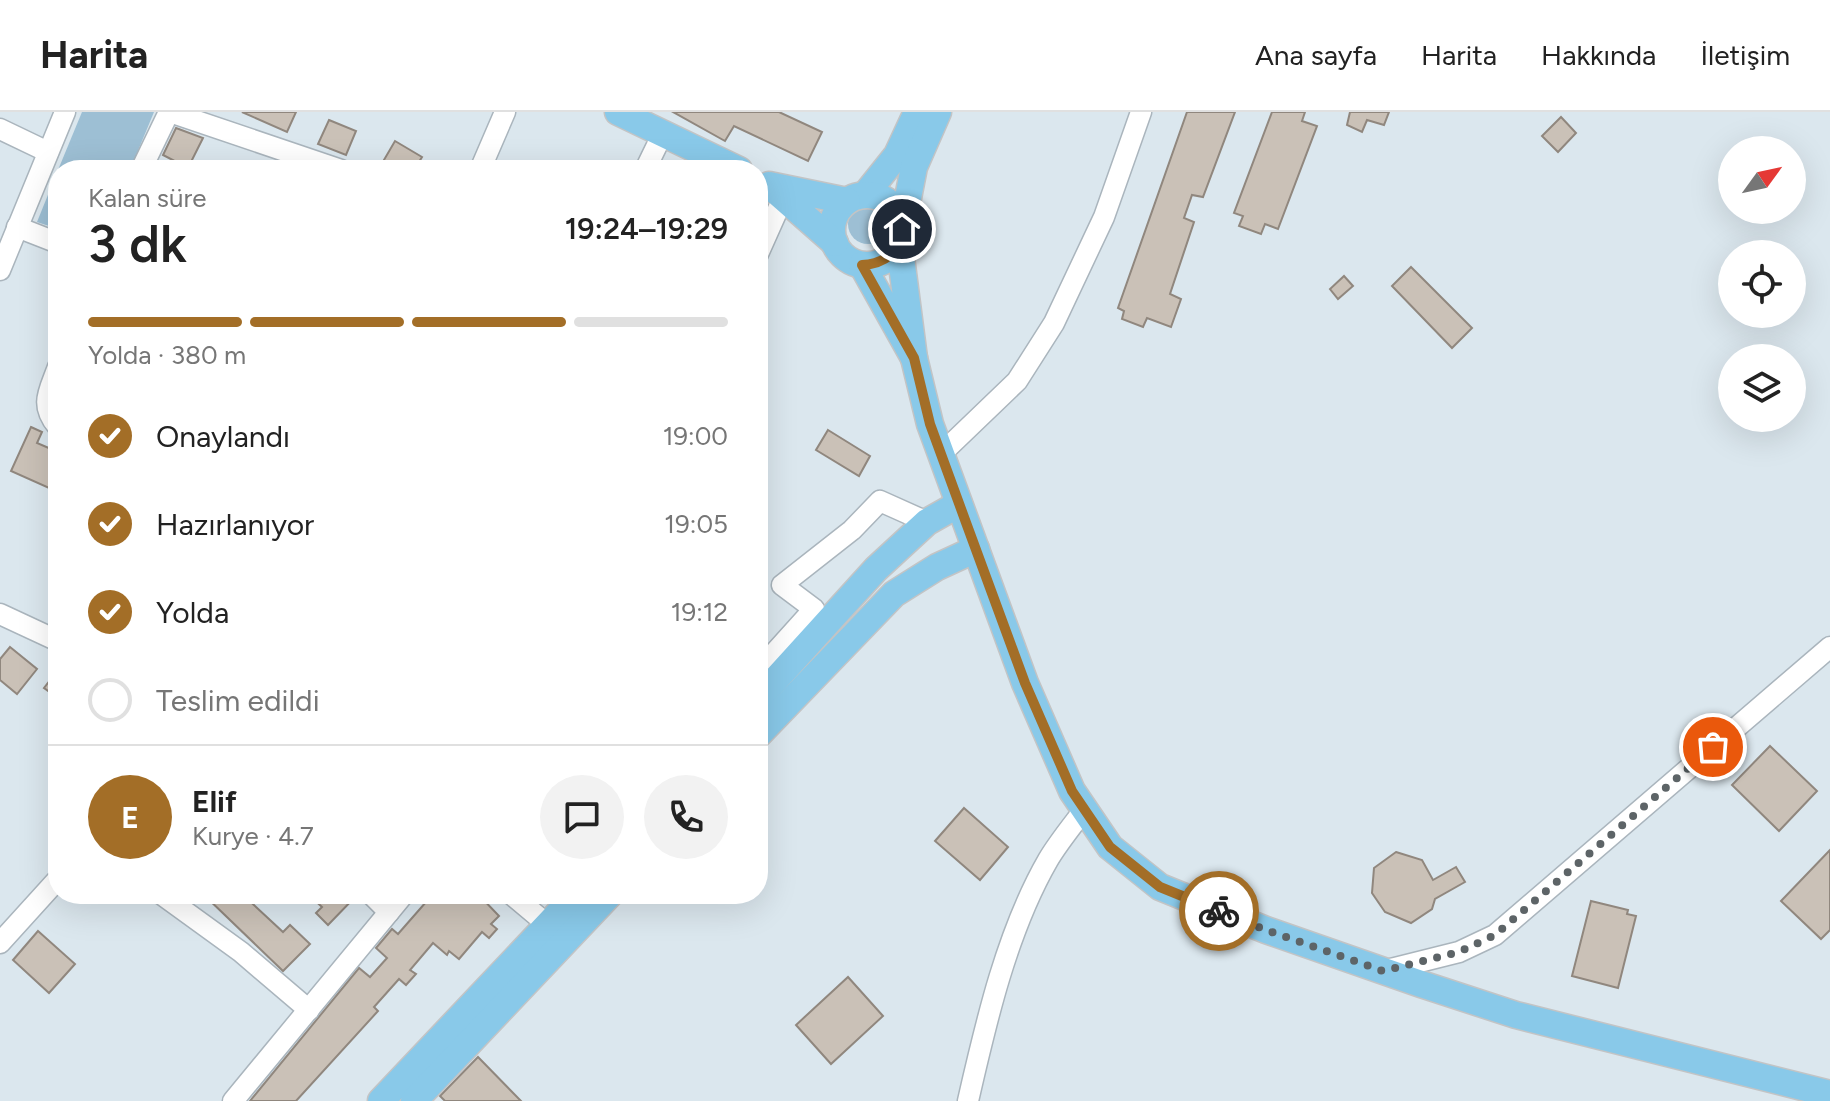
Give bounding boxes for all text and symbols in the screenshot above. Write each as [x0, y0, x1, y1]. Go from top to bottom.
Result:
text: Harita [40, 32, 148, 78]
text: Ana sayfa [1255, 38, 1377, 72]
text: Harita [1421, 38, 1497, 72]
text: Hakkında [1541, 38, 1656, 72]
text: İletişim [1700, 38, 1790, 72]
north arrow [1718, 136, 1806, 224]
map controls [1718, 136, 1806, 432]
text: Kalan süre [88, 182, 206, 214]
pin [868, 195, 936, 263]
icon: home [880, 207, 924, 251]
text: 19:24–19:29 [565, 210, 728, 247]
text: 3 dk [88, 213, 187, 275]
button: locate [1718, 240, 1806, 328]
text: Yolda · 380 m [88, 339, 246, 371]
button: layers [1718, 344, 1806, 432]
icon: check [88, 414, 132, 458]
text: Onaylandı [156, 418, 290, 455]
text: 19:00 [663, 420, 728, 452]
icon: check [88, 502, 132, 546]
text: Hazırlanıyor [156, 506, 314, 543]
text: 19:05 [664, 508, 728, 540]
icon: check [88, 590, 132, 634]
text: Yolda [156, 594, 229, 631]
text: 19:12 [671, 596, 728, 628]
text: Teslim edildi [156, 682, 320, 719]
pin [1679, 713, 1747, 781]
icon: bag [1691, 725, 1735, 769]
button: chat [540, 775, 624, 859]
button: phone [644, 775, 728, 859]
text: Elif [192, 783, 237, 820]
text: E [121, 799, 139, 836]
text: Kurye · 4.7 [192, 820, 314, 852]
courier [1179, 871, 1259, 951]
icon: bike [1197, 889, 1241, 933]

